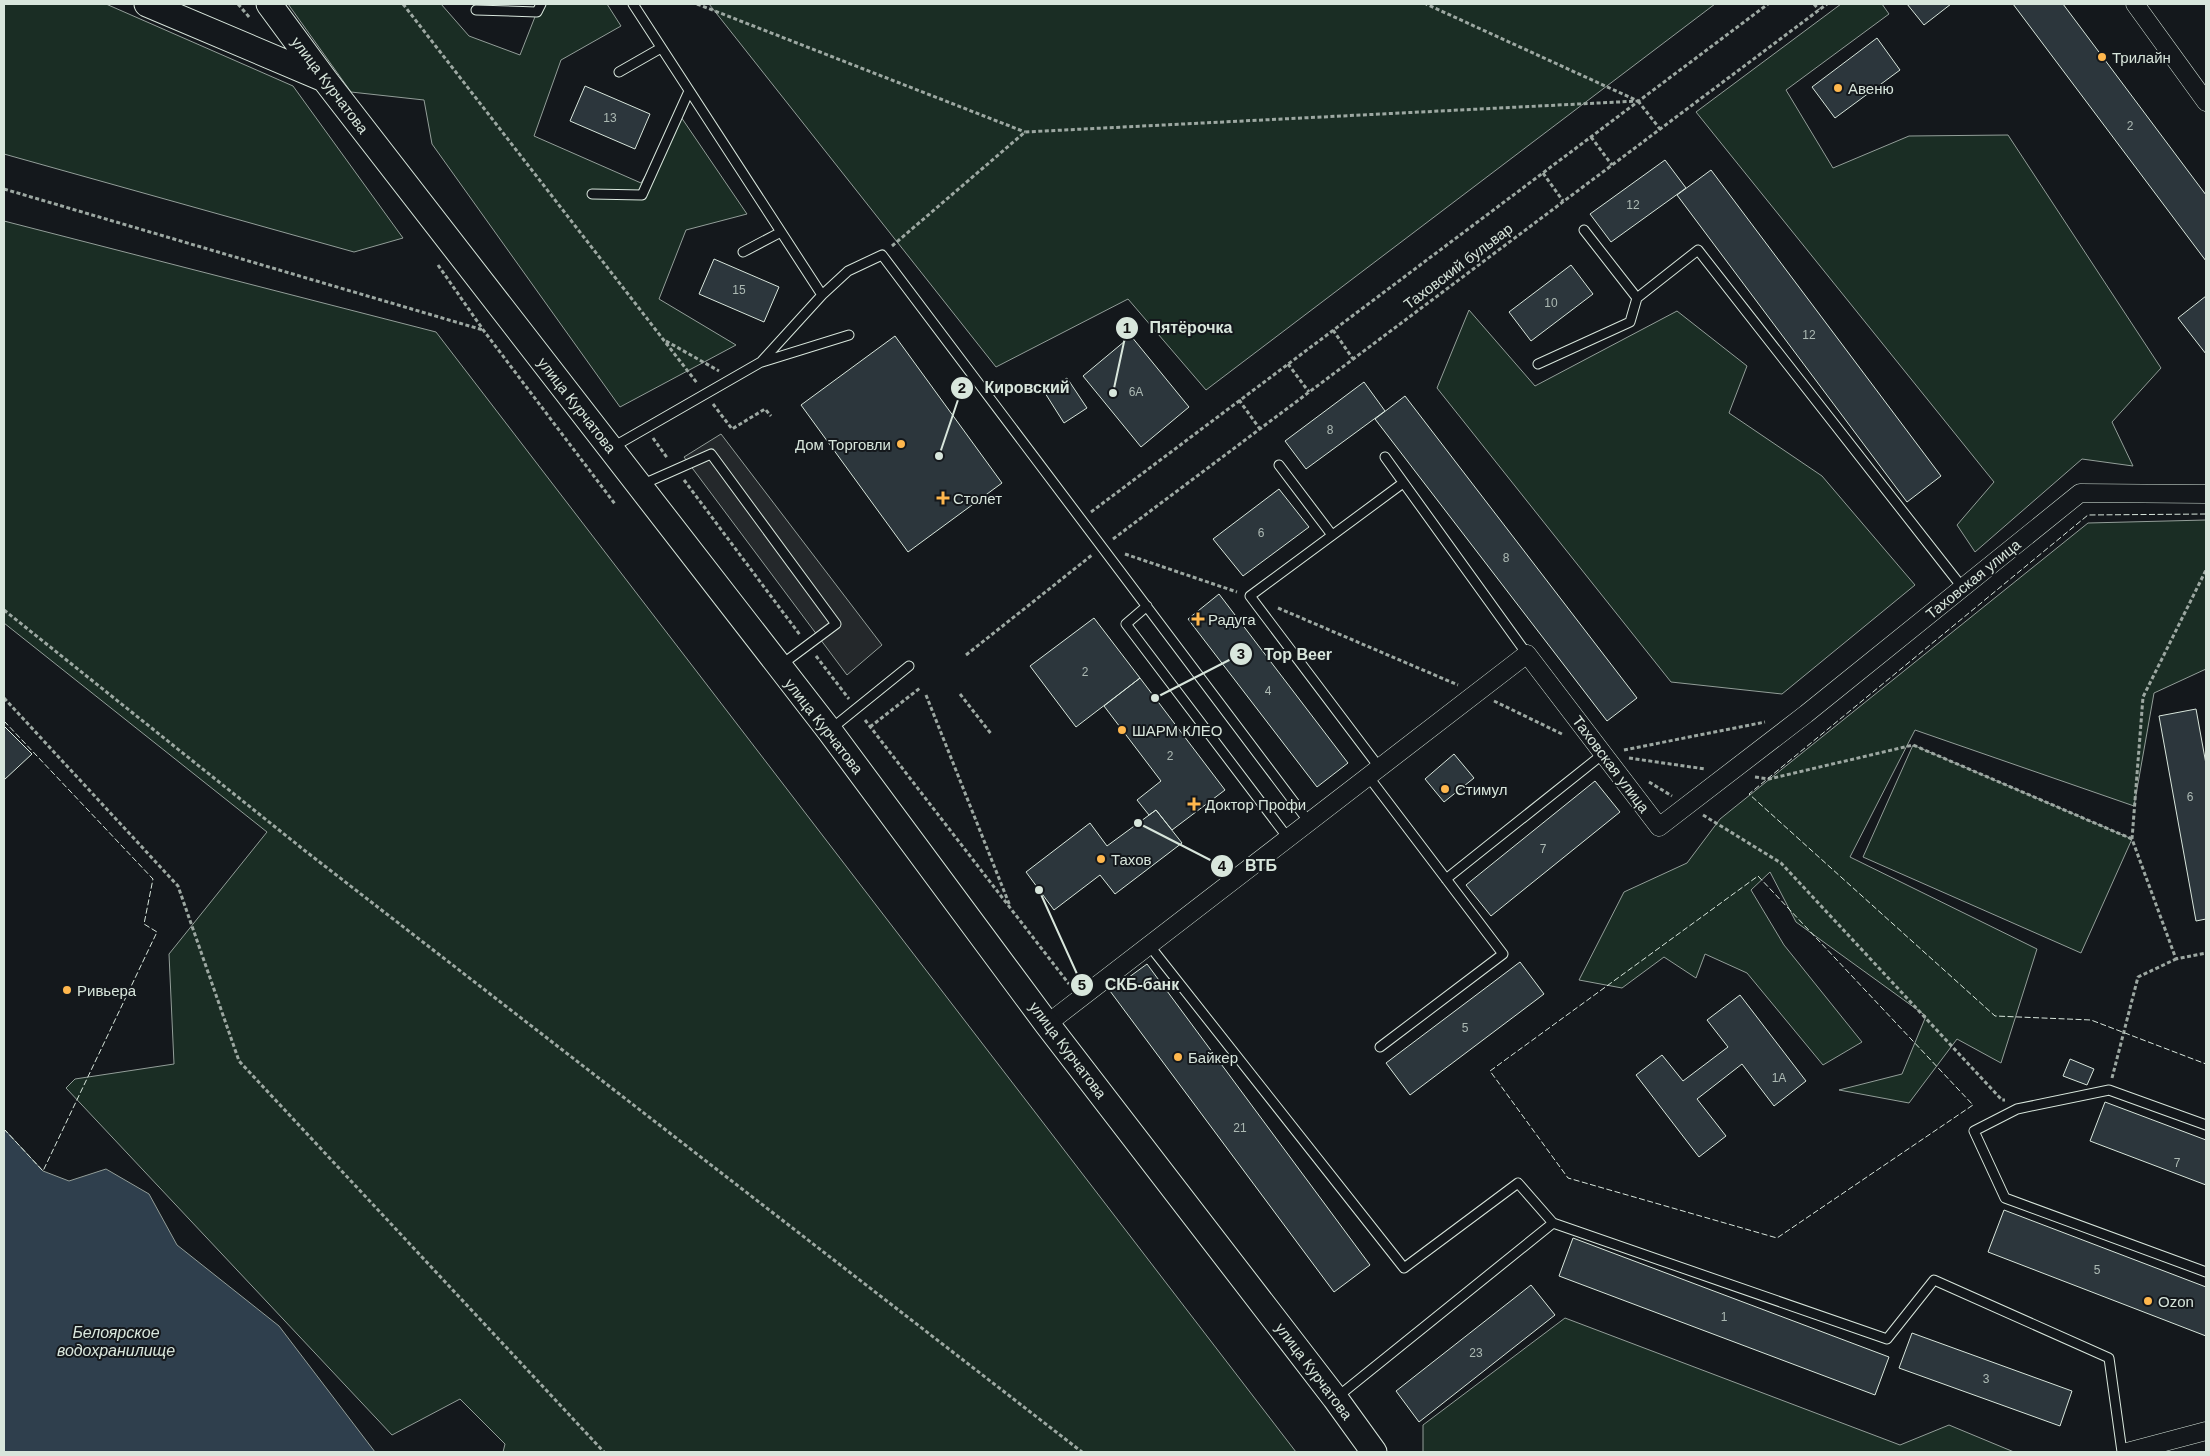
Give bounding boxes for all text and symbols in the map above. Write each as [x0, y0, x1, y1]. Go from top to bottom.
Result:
street label: улица Курчатова [288, 33, 372, 137]
place label: Трилайн [2112, 49, 2171, 66]
marker: Трилайн [2096, 51, 2108, 63]
place label: Авеню [1848, 80, 1894, 97]
marker: Авеню [1832, 82, 1844, 94]
house number: 13 [603, 111, 617, 125]
house number: 2 [2127, 119, 2134, 133]
house number: 12 [1626, 198, 1640, 212]
street label: Таховский бульвар [1400, 220, 1516, 312]
house number: 15 [732, 283, 746, 297]
house number: 10 [1544, 296, 1558, 310]
callout: Пятёрочка [1115, 312, 1242, 343]
text: 1 [1123, 319, 1131, 336]
text: Пятёрочка [1150, 319, 1233, 336]
house number: 12 [1802, 328, 1816, 342]
street label: улица Курчатова [534, 354, 620, 457]
callout: Кировский [949, 372, 1080, 403]
text: 2 [958, 379, 966, 396]
text: Кировский [984, 379, 1070, 396]
house number: 6А [1129, 385, 1143, 399]
house number: 8 [1327, 423, 1334, 437]
place label: Дом Торговли [795, 436, 891, 453]
marker: Дом Торговли [895, 438, 907, 450]
place label: Столет [953, 490, 1002, 507]
marker: Столет [937, 492, 949, 504]
house number: 6 [1258, 526, 1265, 540]
street label: Таховская улица [1922, 535, 2024, 622]
house number: 8 [1503, 551, 1510, 565]
place label: Радуга [1208, 611, 1256, 628]
marker: Радуга [1192, 613, 1204, 625]
callout: Top Beer [1228, 638, 1342, 669]
text: 3 [1237, 645, 1245, 662]
text: Top Beer [1264, 646, 1332, 663]
house number: 2 [1082, 665, 1089, 679]
street label: улица Курчатова [781, 675, 867, 778]
house number: 4 [1265, 684, 1272, 698]
street label: Таховская улица [1569, 712, 1653, 816]
place label: ШАРМ КЛЕО [1132, 722, 1223, 739]
marker: ШАРМ КЛЕО [1116, 724, 1128, 736]
house number: 2 [1167, 749, 1174, 763]
place label: Стимул [1455, 781, 1508, 798]
marker: Стимул [1439, 783, 1451, 795]
house number: 6 [2187, 790, 2194, 804]
place label: Доктор Профи [1205, 796, 1306, 813]
marker: Доктор Профи [1187, 797, 1201, 811]
house number: 7 [1540, 842, 1547, 856]
callout: ВТБ [1210, 850, 1287, 881]
place label: Тахов [1111, 851, 1152, 868]
marker: Тахов [1095, 853, 1107, 865]
text: 4 [1218, 857, 1227, 874]
text: ВТБ [1245, 857, 1277, 874]
callout: СКБ-банк [1070, 969, 1189, 1000]
text: 5 [1078, 976, 1086, 993]
text: СКБ-банк [1105, 976, 1180, 993]
place label: Ривьера [77, 982, 137, 999]
marker: Ривьера [61, 984, 73, 996]
street label: улица Курчатова [1026, 998, 1110, 1102]
house number: 5 [1462, 1021, 1469, 1035]
place label: Байкер [1188, 1049, 1238, 1066]
marker: Байкер [1172, 1051, 1184, 1063]
house number: 1А [1772, 1071, 1786, 1085]
house number: 21 [1233, 1121, 1247, 1135]
house number: 7 [2174, 1156, 2181, 1170]
house number: 5 [2094, 1263, 2101, 1277]
place label: Ozon [2158, 1293, 2194, 1310]
marker: Ozon [2142, 1295, 2154, 1307]
house number: 1 [1721, 1310, 1728, 1324]
street label: улица Курчатова [1272, 1319, 1356, 1423]
water label: Белоярское водохранилище [57, 1324, 175, 1359]
house number: 23 [1469, 1346, 1483, 1360]
house number: 3 [1983, 1372, 1990, 1386]

